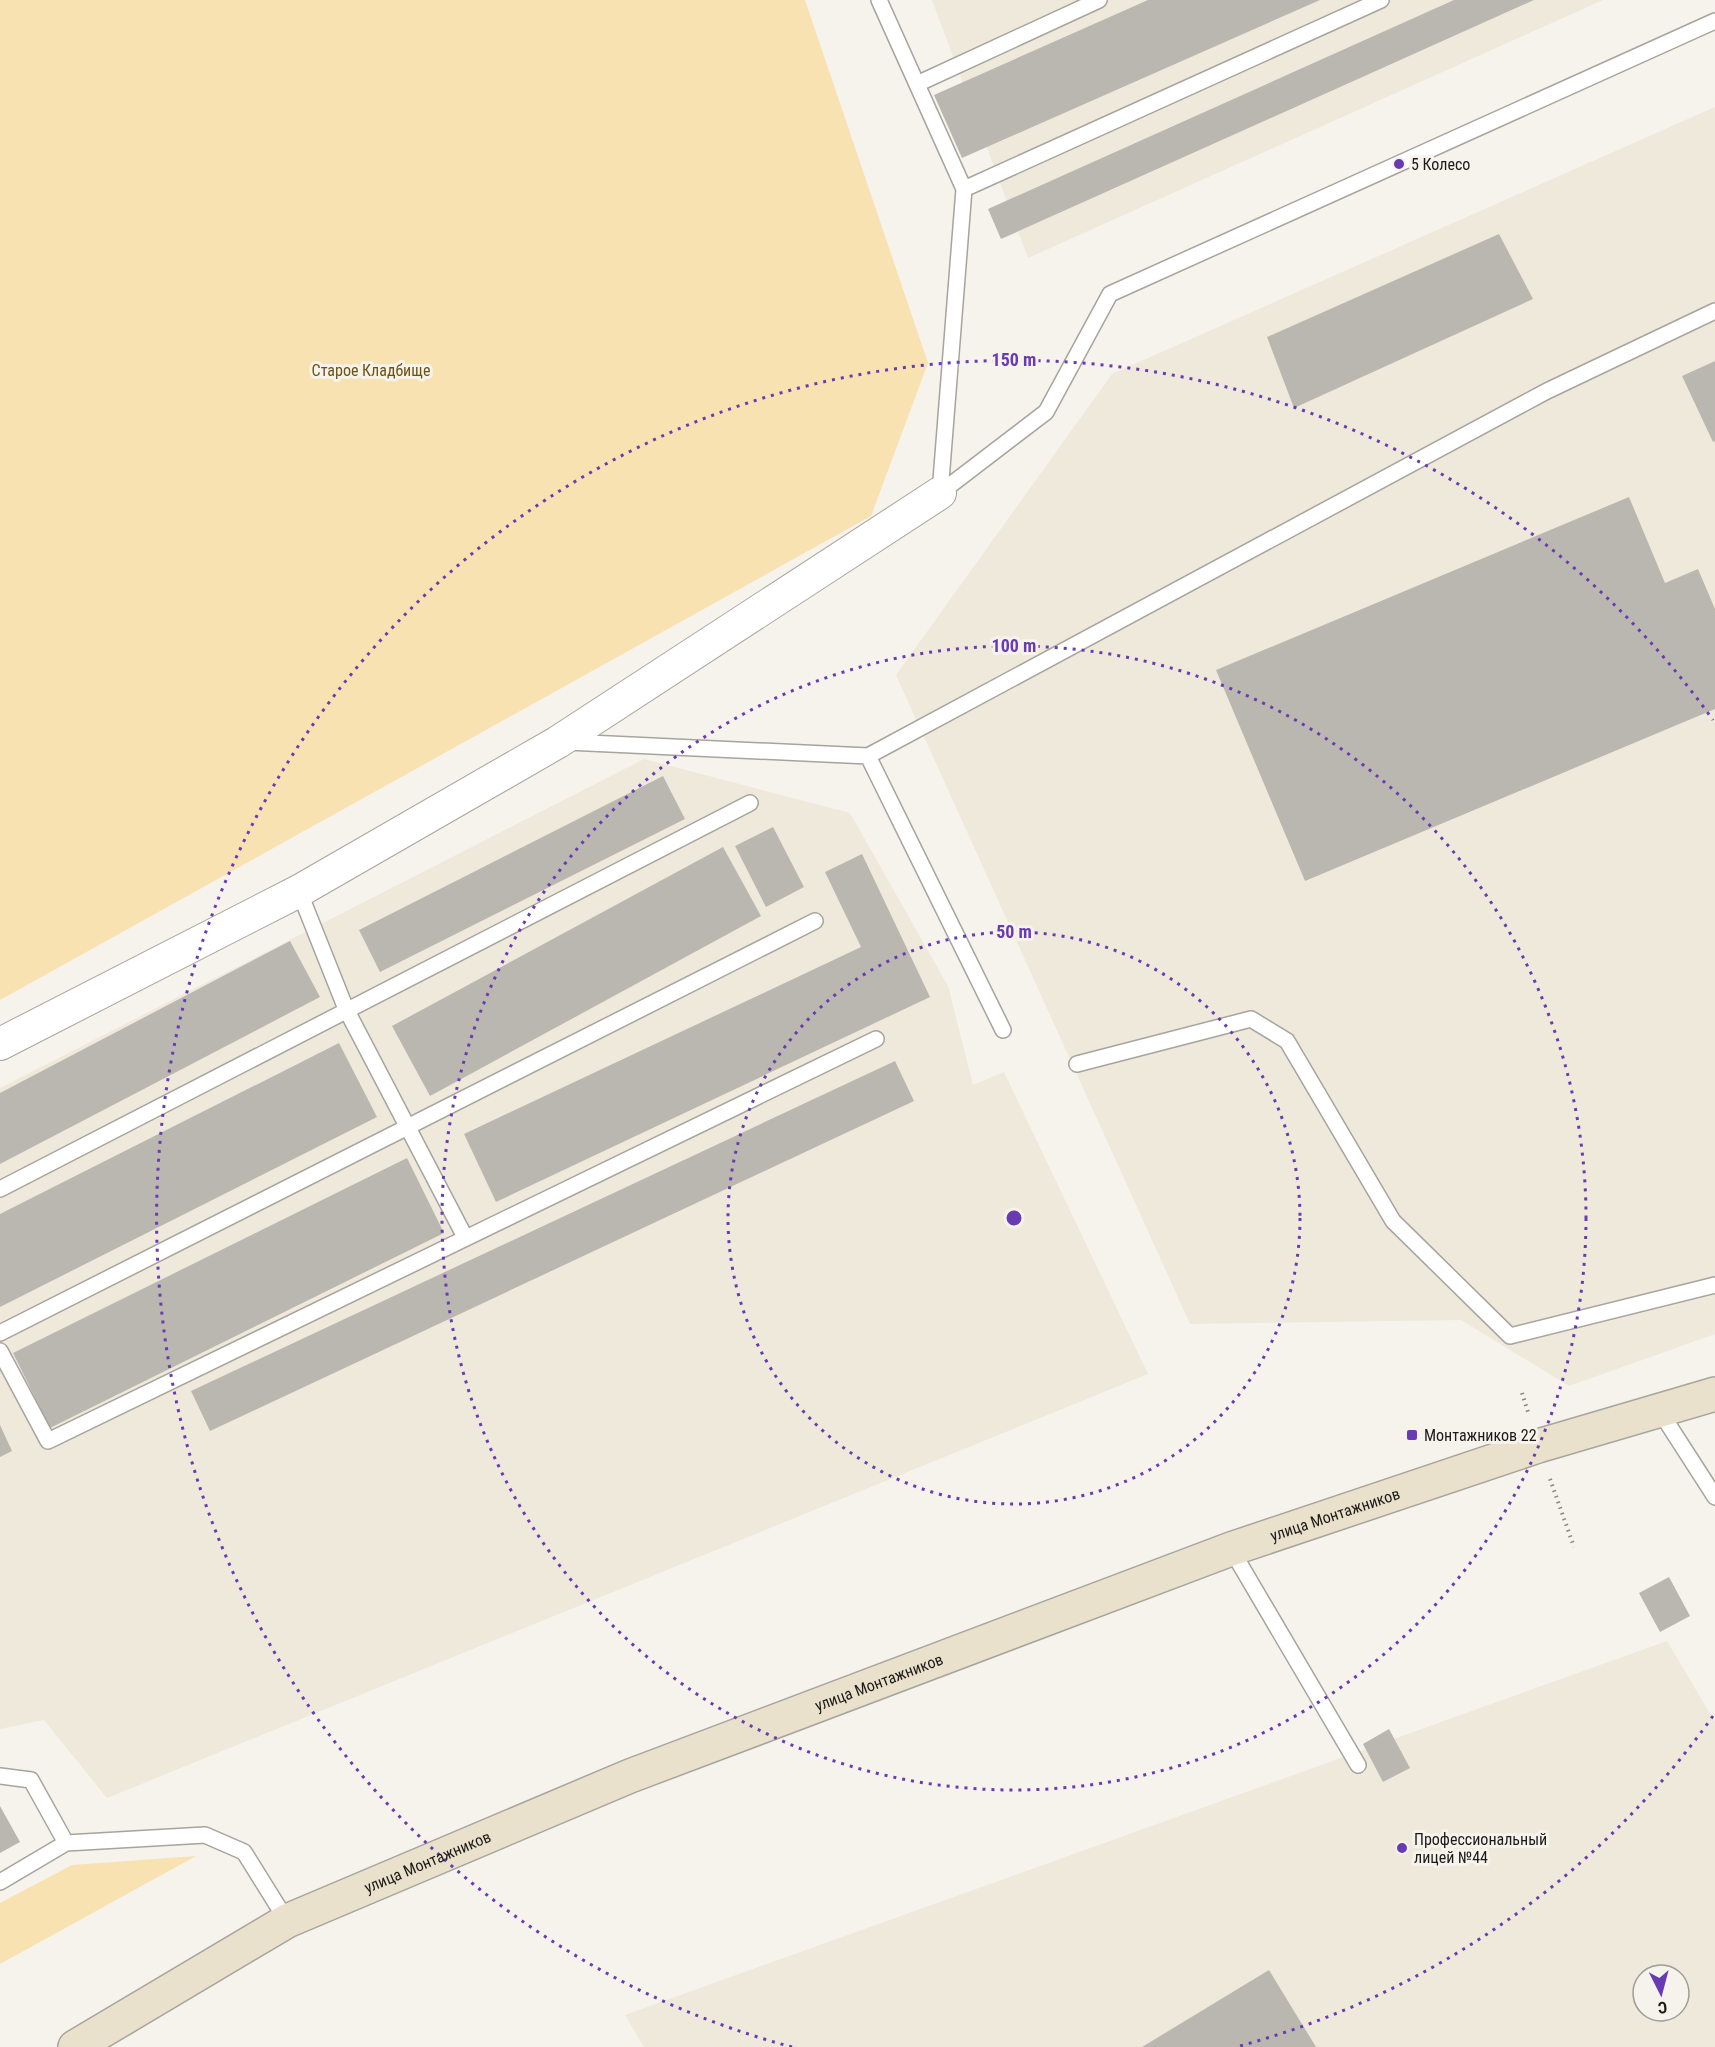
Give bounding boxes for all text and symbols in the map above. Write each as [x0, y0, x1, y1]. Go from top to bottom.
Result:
place label: 5 Колесо [1411, 155, 1470, 174]
marker: 5 Колесо [1392, 157, 1406, 171]
text: 150 m [992, 349, 1036, 370]
park label: Старое Кладбище [312, 361, 430, 380]
text: 100 m [992, 635, 1036, 656]
text: 50 m [996, 921, 1032, 942]
centre of rings [1004, 1208, 1024, 1228]
place label: Монтажников 22 [1424, 1426, 1537, 1445]
marker: Монтажников 22 [1405, 1428, 1419, 1442]
street label: улица Монтажников [1268, 1484, 1402, 1545]
street label: улица Монтажников [812, 1649, 946, 1715]
street label: улица Монтажников [361, 1827, 493, 1897]
place label: Профессиональный лицей №44 [1414, 1830, 1547, 1867]
marker: Профессиональный лицей №44 [1395, 1841, 1409, 1855]
north arrow [1631, 1963, 1691, 2023]
text: С [1657, 1997, 1668, 2017]

